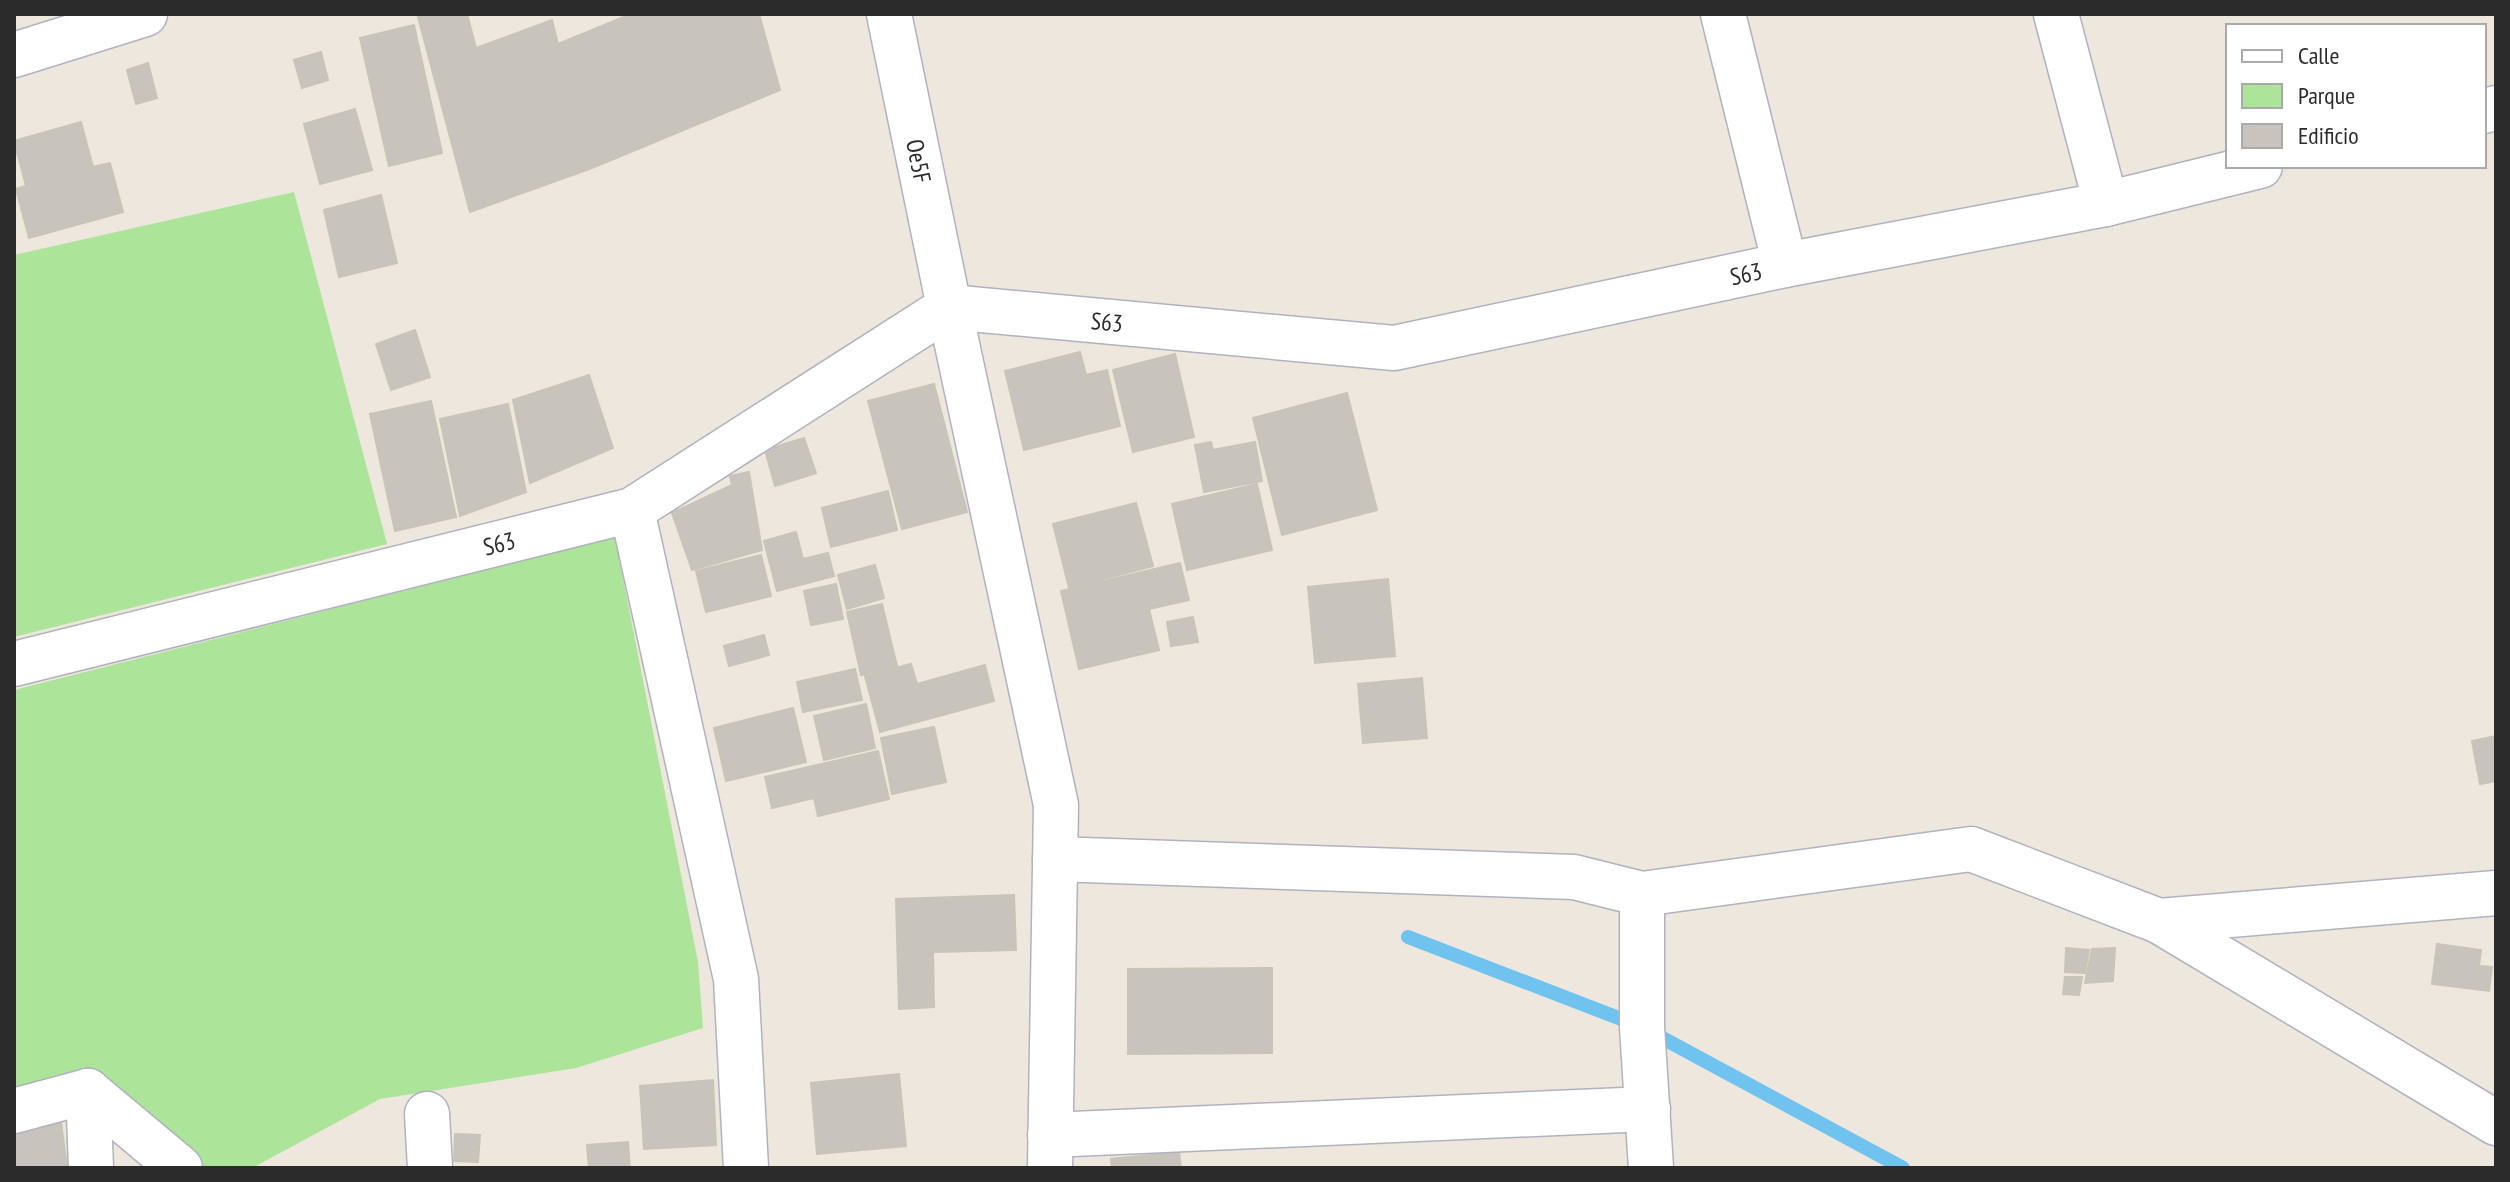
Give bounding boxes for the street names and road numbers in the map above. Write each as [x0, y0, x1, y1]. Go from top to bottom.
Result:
street label: Oe5F [900, 136, 939, 186]
street label: S63 [1727, 255, 1765, 292]
street label: S63 [1090, 305, 1124, 338]
street label: S63 [480, 524, 518, 562]

